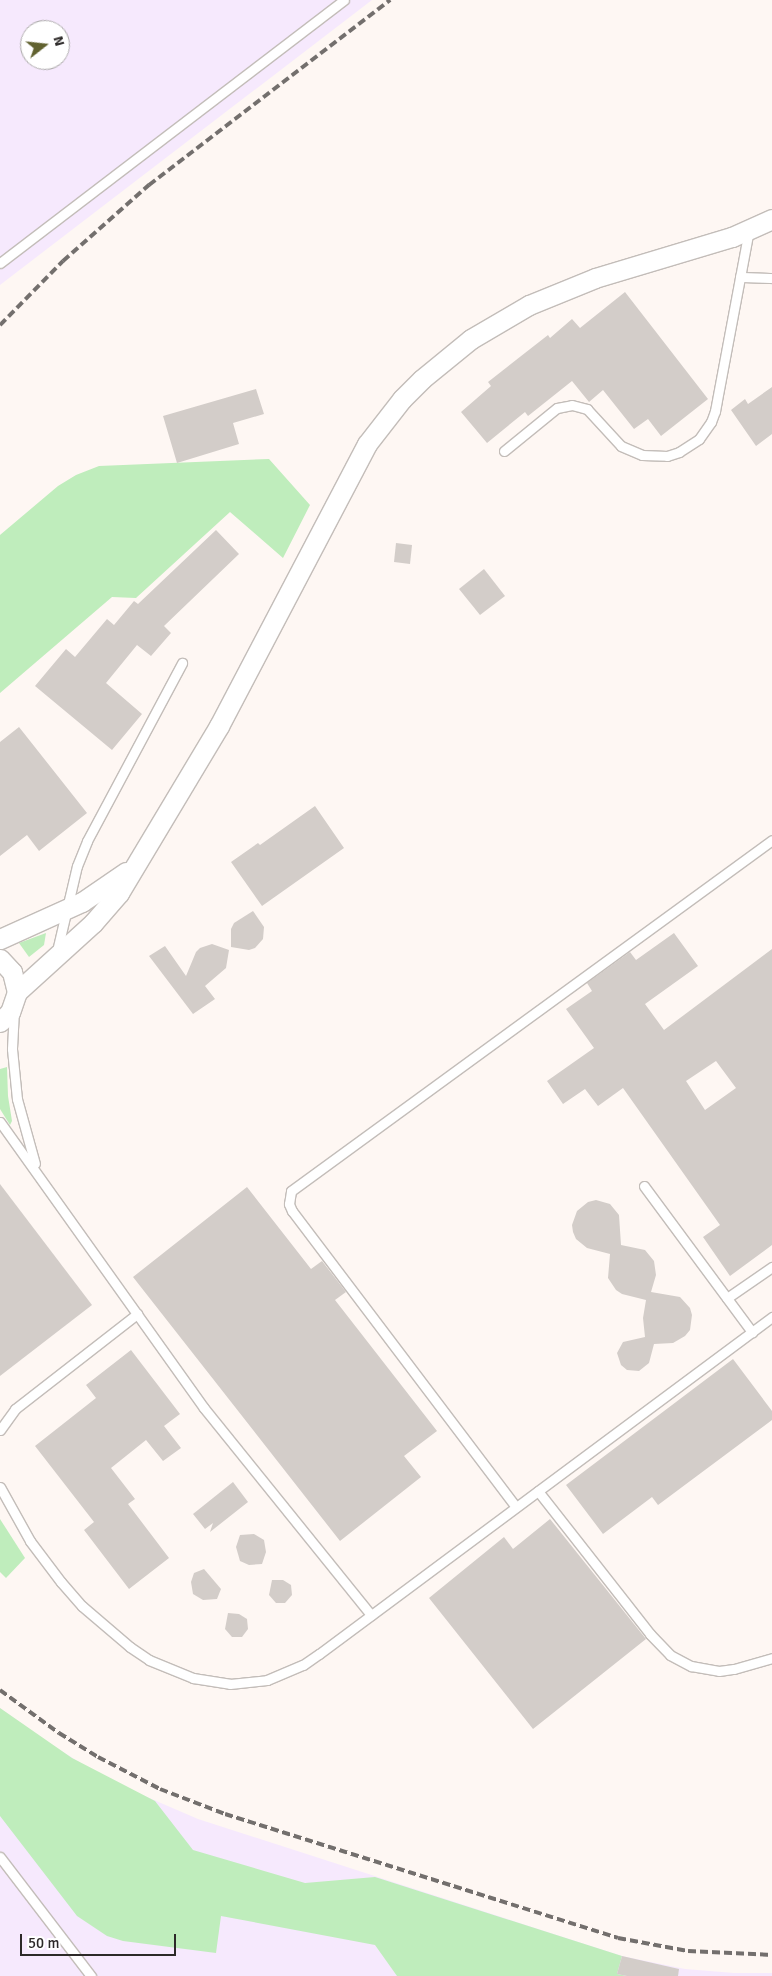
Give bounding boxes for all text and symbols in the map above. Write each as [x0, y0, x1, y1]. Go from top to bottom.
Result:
north arrow [20, 20, 70, 70]
text: N [49, 34, 68, 48]
scale bar [22, 1924, 179, 1956]
text: 50 m [28, 1934, 59, 1952]

